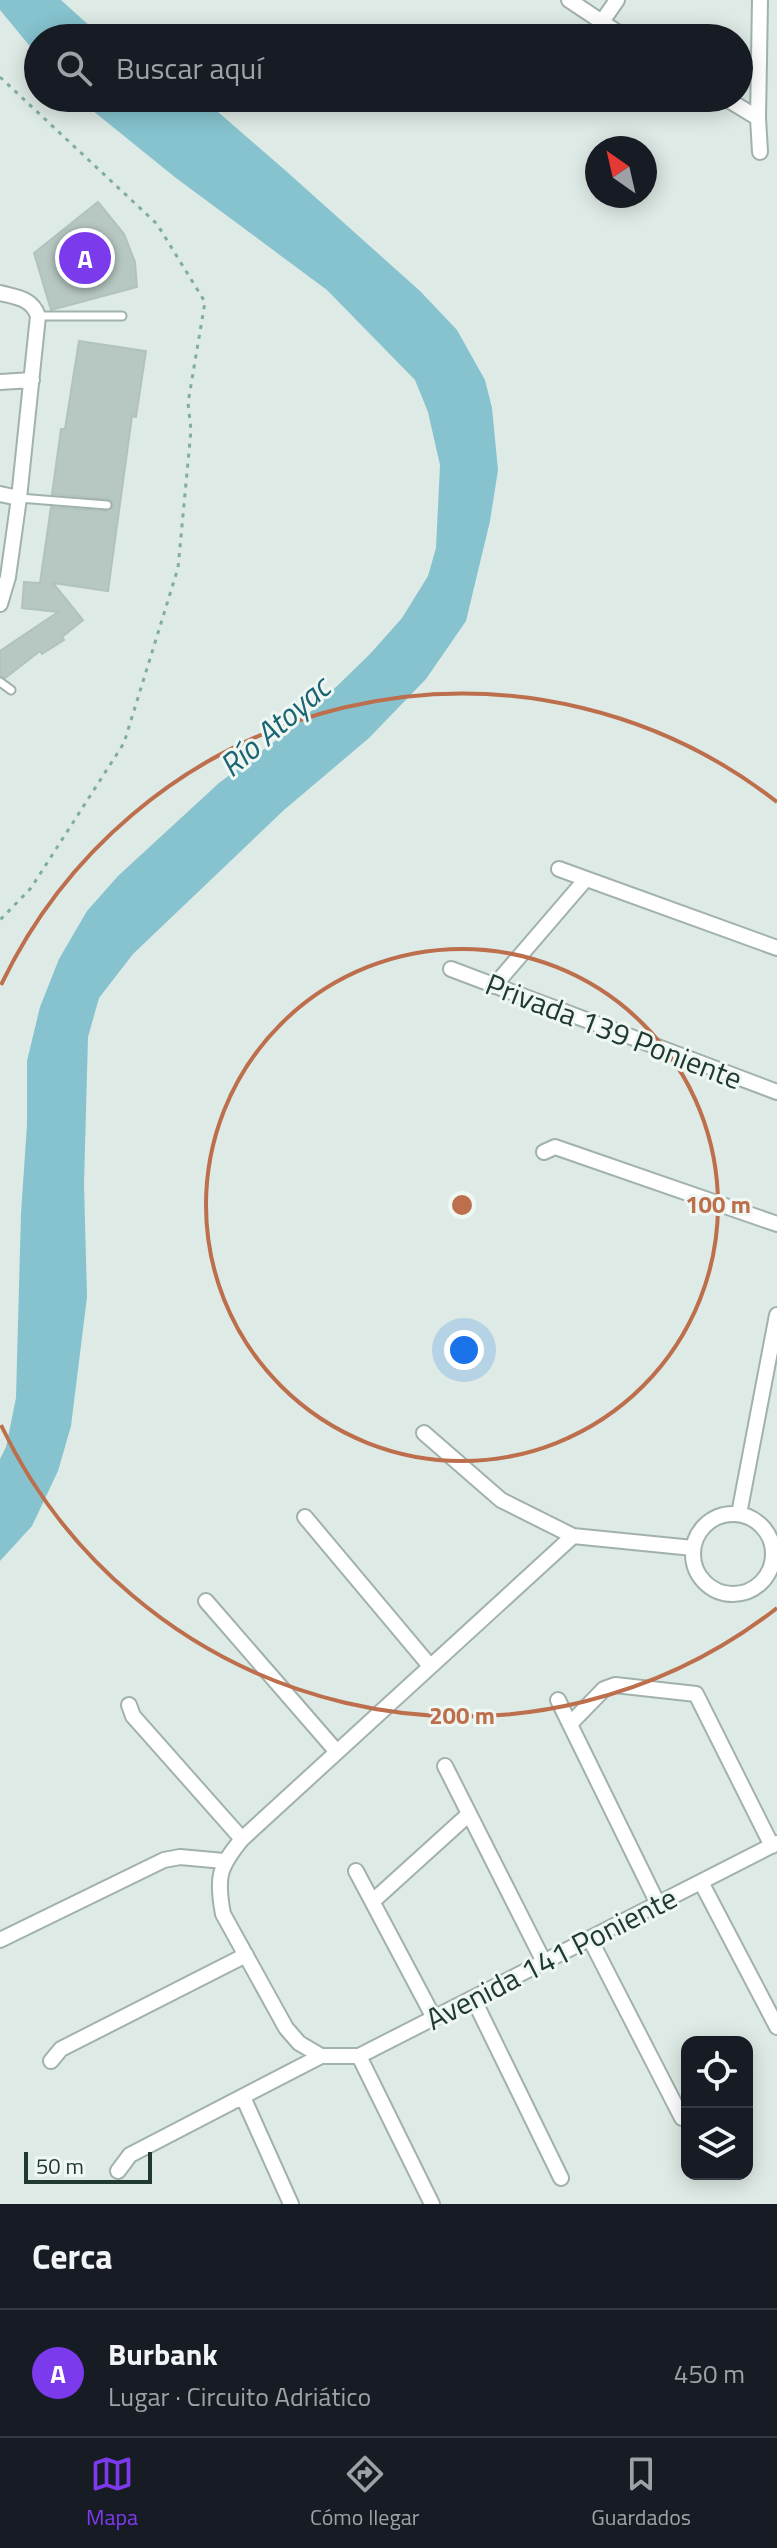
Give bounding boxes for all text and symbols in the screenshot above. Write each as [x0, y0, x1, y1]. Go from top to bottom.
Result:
search box [24, 24, 753, 112]
text: Buscar aquí [116, 45, 263, 91]
icon: search [52, 46, 96, 90]
north arrow [585, 136, 657, 208]
pin: A [59, 228, 111, 288]
water label: Río Atoyac [208, 662, 342, 788]
street label: Privada 139 Poniente [479, 961, 749, 1101]
text: 100 m [685, 1186, 751, 1222]
centre of rings [448, 1191, 476, 1219]
your location [444, 1330, 484, 1370]
text: 200 m [429, 1697, 495, 1733]
street label: Avenida 141 Poniente [417, 1875, 685, 2041]
map controls [681, 2036, 753, 2180]
button: locate [681, 2036, 753, 2108]
button: layers [681, 2108, 753, 2180]
scale bar [24, 2148, 152, 2184]
text: 50 m [36, 2149, 84, 2183]
text: Cerca [32, 2230, 113, 2282]
text: Burbank [108, 2331, 218, 2377]
text: A [50, 2354, 66, 2393]
text: 450 m [674, 2354, 745, 2393]
text: Lugar · Circuito Adriático [108, 2377, 371, 2416]
tab: Mapa [86, 2452, 138, 2534]
tab: Cómo llegar [310, 2452, 419, 2534]
tab: Guardados [591, 2452, 691, 2534]

